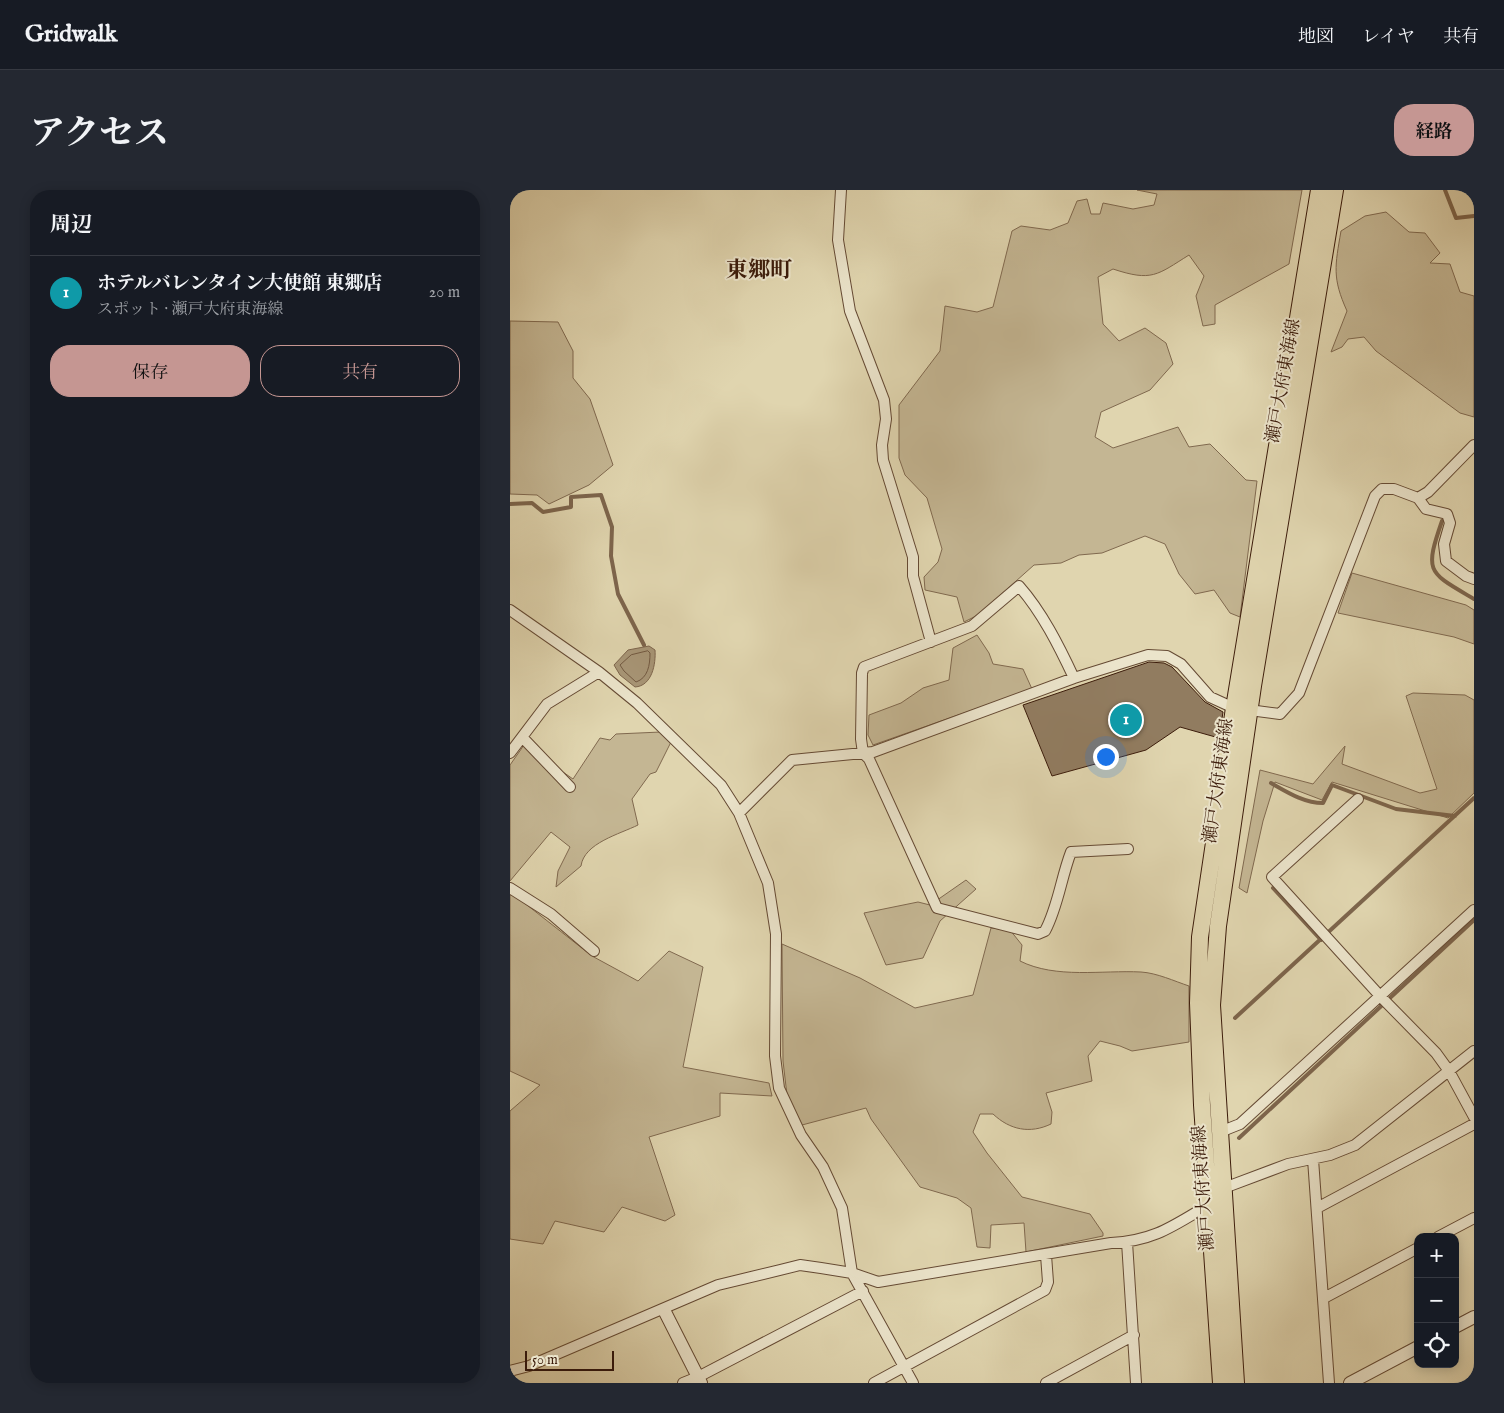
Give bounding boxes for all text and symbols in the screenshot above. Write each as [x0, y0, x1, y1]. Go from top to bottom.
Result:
text: Gridwalk [25, 19, 117, 50]
text: 地図 [1298, 26, 1334, 49]
text: レイヤ [1362, 26, 1415, 49]
text: 共有 [1443, 26, 1479, 49]
button: 経路 [1394, 104, 1474, 156]
text: アクセス [30, 112, 169, 157]
text: 周辺 [50, 212, 92, 239]
district label: 東郷町 [726, 257, 792, 285]
text: ホテルバレンタイン大使館 東郷店 [97, 272, 382, 296]
text: 1 [63, 283, 69, 303]
text: 20 m [429, 283, 460, 303]
text: スポット · 瀬戸大府東海線 [97, 300, 284, 320]
street label: 瀬戸大府東海線 [1262, 317, 1306, 445]
button: 保存 [50, 345, 250, 397]
button: 共有 [260, 345, 460, 397]
pin: 1 [1110, 701, 1142, 739]
street label: 瀬戸大府東海線 [1199, 717, 1239, 845]
your location [1093, 744, 1119, 770]
street label: 瀬戸大府東海線 [1188, 1124, 1220, 1252]
map controls [1414, 1233, 1459, 1368]
button: + [1414, 1233, 1459, 1278]
button: − [1414, 1278, 1459, 1323]
button: locate [1414, 1323, 1459, 1368]
scale bar [525, 1348, 614, 1371]
text: 50 m [532, 1351, 558, 1369]

